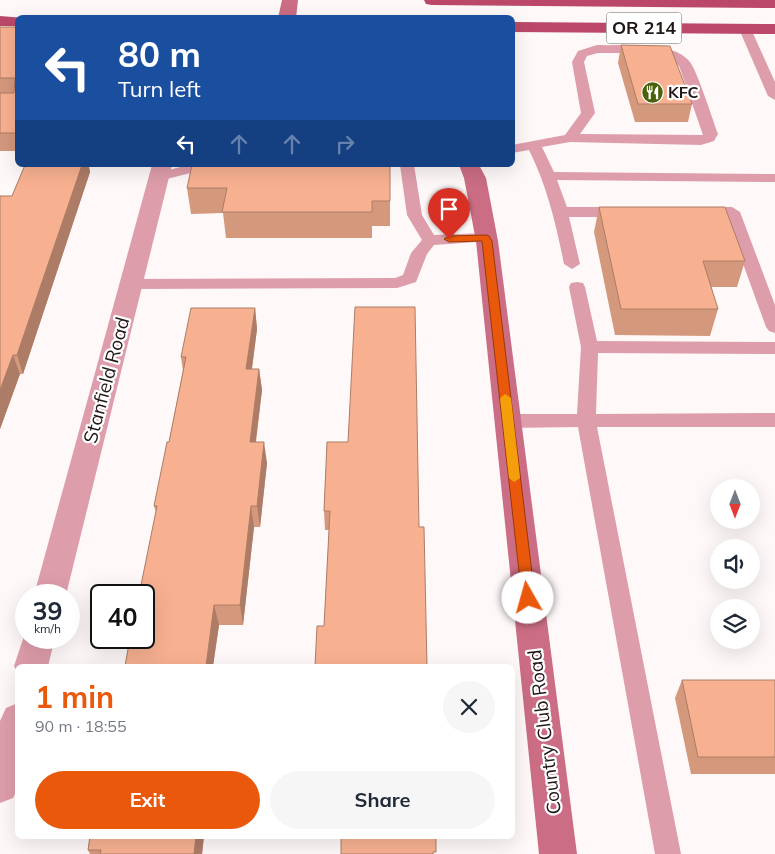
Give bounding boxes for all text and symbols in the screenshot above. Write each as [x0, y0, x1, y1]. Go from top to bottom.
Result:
road number: OR 214 [606, 12, 682, 44]
text: 80 m [118, 32, 201, 76]
icon: left [35, 35, 100, 100]
text: Turn left [118, 75, 201, 103]
restaurant icon: KFC [640, 80, 664, 104]
place label: KFC [668, 82, 699, 102]
icon: left [172, 130, 200, 158]
icon: ahead [225, 130, 253, 158]
icon: ahead [278, 130, 306, 158]
icon: right [331, 130, 359, 158]
pin [428, 188, 470, 239]
icon: arrive [435, 195, 463, 223]
street label: Stanfield Road [78, 314, 134, 446]
north arrow [710, 479, 760, 529]
map controls [710, 479, 760, 649]
button: sound [710, 539, 760, 589]
position arrow [501, 571, 553, 623]
speed limit sign: 40 [90, 584, 155, 649]
text: 39 [32, 595, 63, 626]
button: layers [710, 599, 760, 649]
text: km/h [34, 621, 61, 636]
street label: Country Club Road [522, 648, 566, 816]
text: 1 min [35, 678, 114, 716]
button: close [443, 681, 495, 733]
text: 90 m · 18:55 [35, 716, 127, 736]
button: Exit [35, 771, 260, 829]
button: Share [270, 771, 495, 829]

